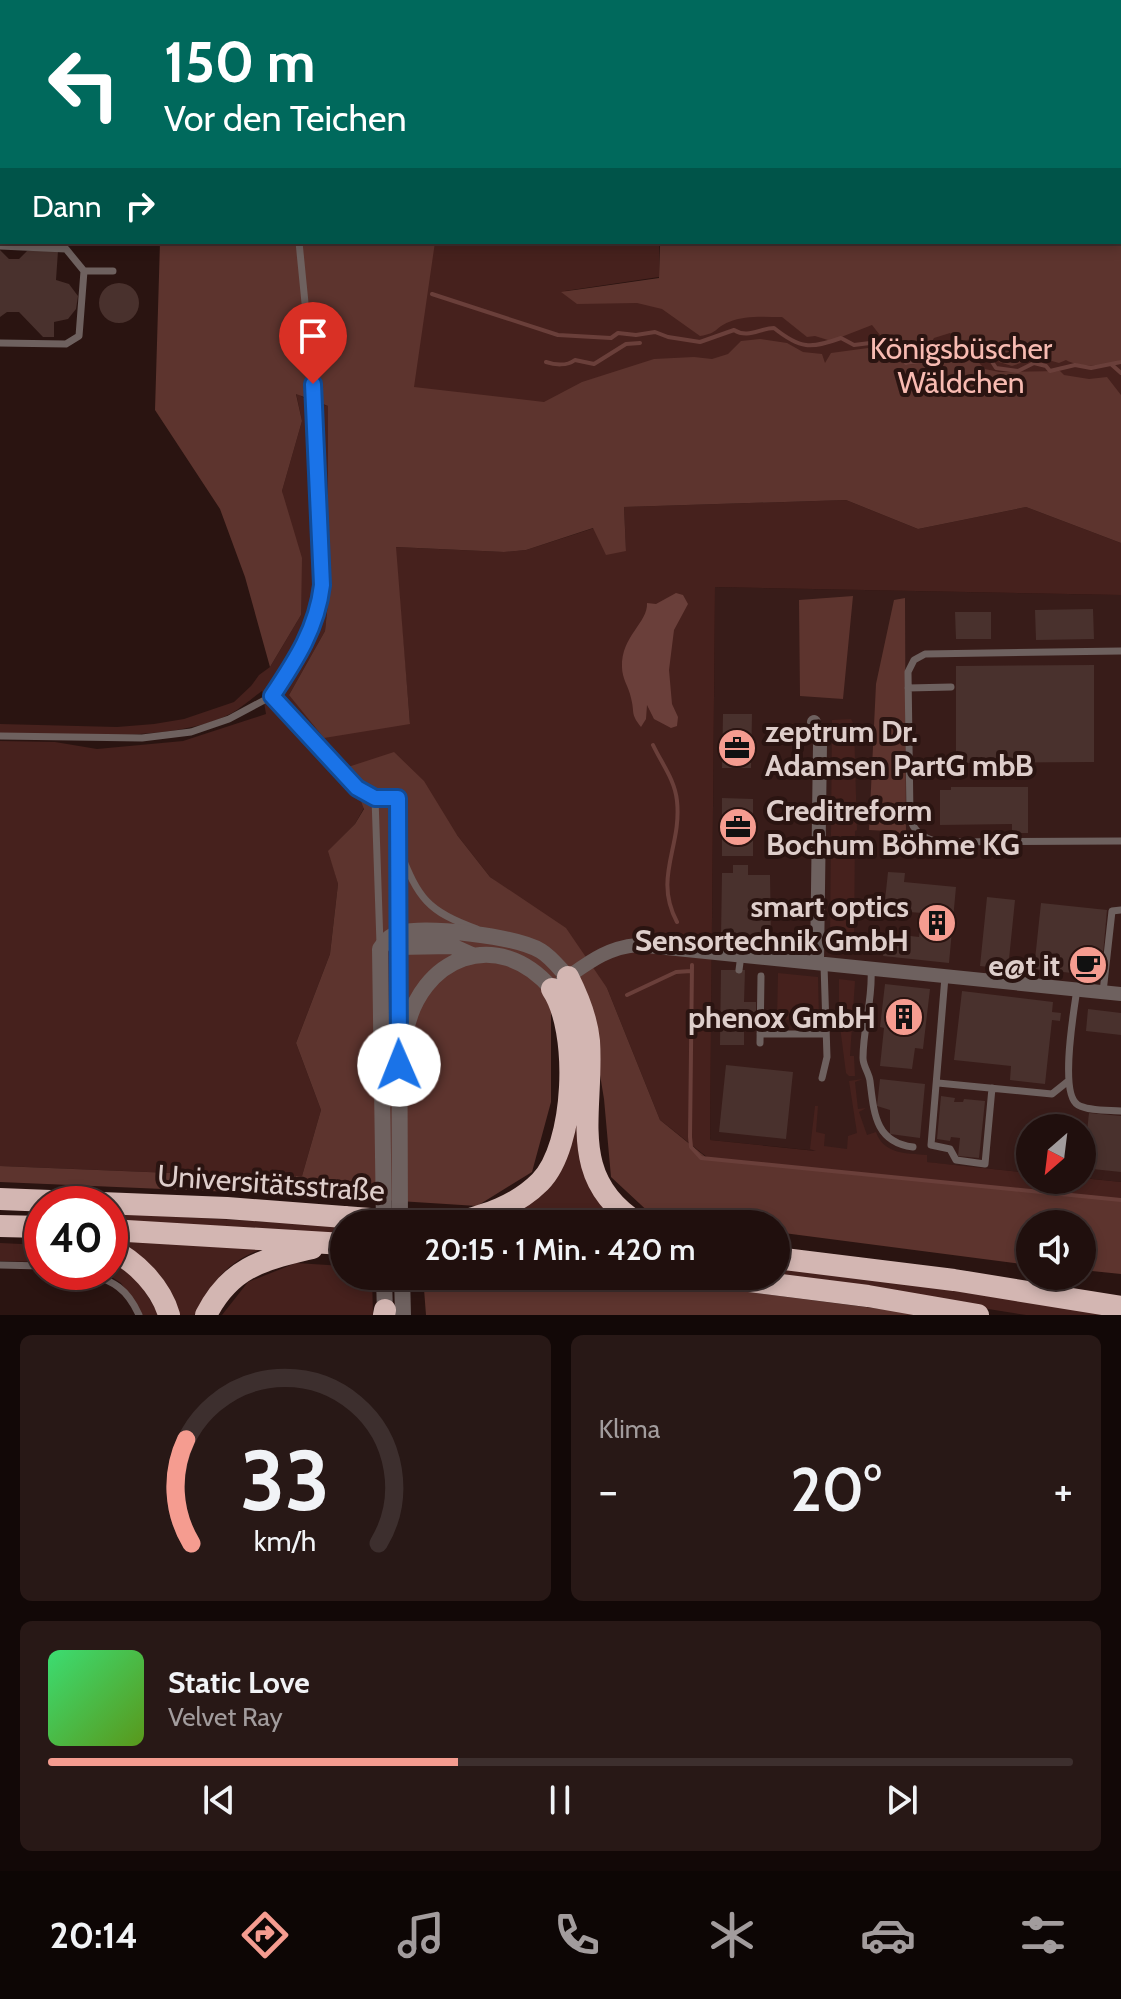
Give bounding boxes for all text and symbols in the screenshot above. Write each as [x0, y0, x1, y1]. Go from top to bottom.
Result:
text: 150 m [164, 28, 316, 96]
icon: left [32, 32, 136, 136]
text: Vor den Teichen [164, 96, 407, 140]
icon: right [118, 184, 162, 228]
text: Dann [32, 188, 102, 225]
pin [279, 302, 347, 384]
icon: arrive [291, 314, 335, 358]
park label: Königsbüscher Wäldchen [870, 330, 1053, 401]
place label: zeptrum Dr. Adamsen PartG mbB [765, 713, 1034, 784]
office icon: zeptrum Dr. Adamsen PartG mbB [716, 727, 758, 769]
place label: Creditreform Bochum Böhme KG [766, 792, 1020, 863]
office icon: Creditreform Bochum Böhme KG [717, 806, 759, 848]
place label: smart optics Sensortechnik GmbH [635, 888, 909, 959]
building icon: smart optics Sensortechnik GmbH [916, 902, 958, 944]
cafe icon: e@t it [1067, 944, 1109, 986]
place label: e@t it [988, 947, 1060, 984]
building icon: phenox GmbH [883, 996, 925, 1038]
place label: phenox GmbH [688, 999, 876, 1036]
position arrow [357, 1023, 441, 1107]
north arrow [1016, 1114, 1096, 1194]
map controls [1016, 1114, 1096, 1290]
street label: Universitätsstraße [156, 1157, 386, 1209]
speed limit sign: 40 [24, 1186, 128, 1290]
button: sound [1016, 1210, 1096, 1290]
text: 20:15 · 1 Min. · 420 m [424, 1231, 696, 1268]
text: Klima [599, 1413, 660, 1445]
text: 33 [240, 1430, 330, 1531]
text: 20° [790, 1453, 881, 1526]
text: − [599, 1464, 618, 1517]
text: + [1054, 1464, 1073, 1517]
text: km/h [254, 1523, 317, 1558]
text: Static Love [168, 1664, 310, 1701]
text: Velvet Ray [168, 1701, 283, 1733]
icon: previous [197, 1778, 241, 1822]
icon: pause [538, 1778, 582, 1822]
icon: next [880, 1778, 924, 1822]
icon: directions [237, 1907, 293, 1963]
icon: music [393, 1907, 449, 1963]
icon: phone [549, 1907, 605, 1963]
icon: climate [704, 1907, 760, 1963]
icon: car [860, 1907, 916, 1963]
icon: filters [1015, 1907, 1071, 1963]
text: 20:14 [50, 1913, 138, 1957]

